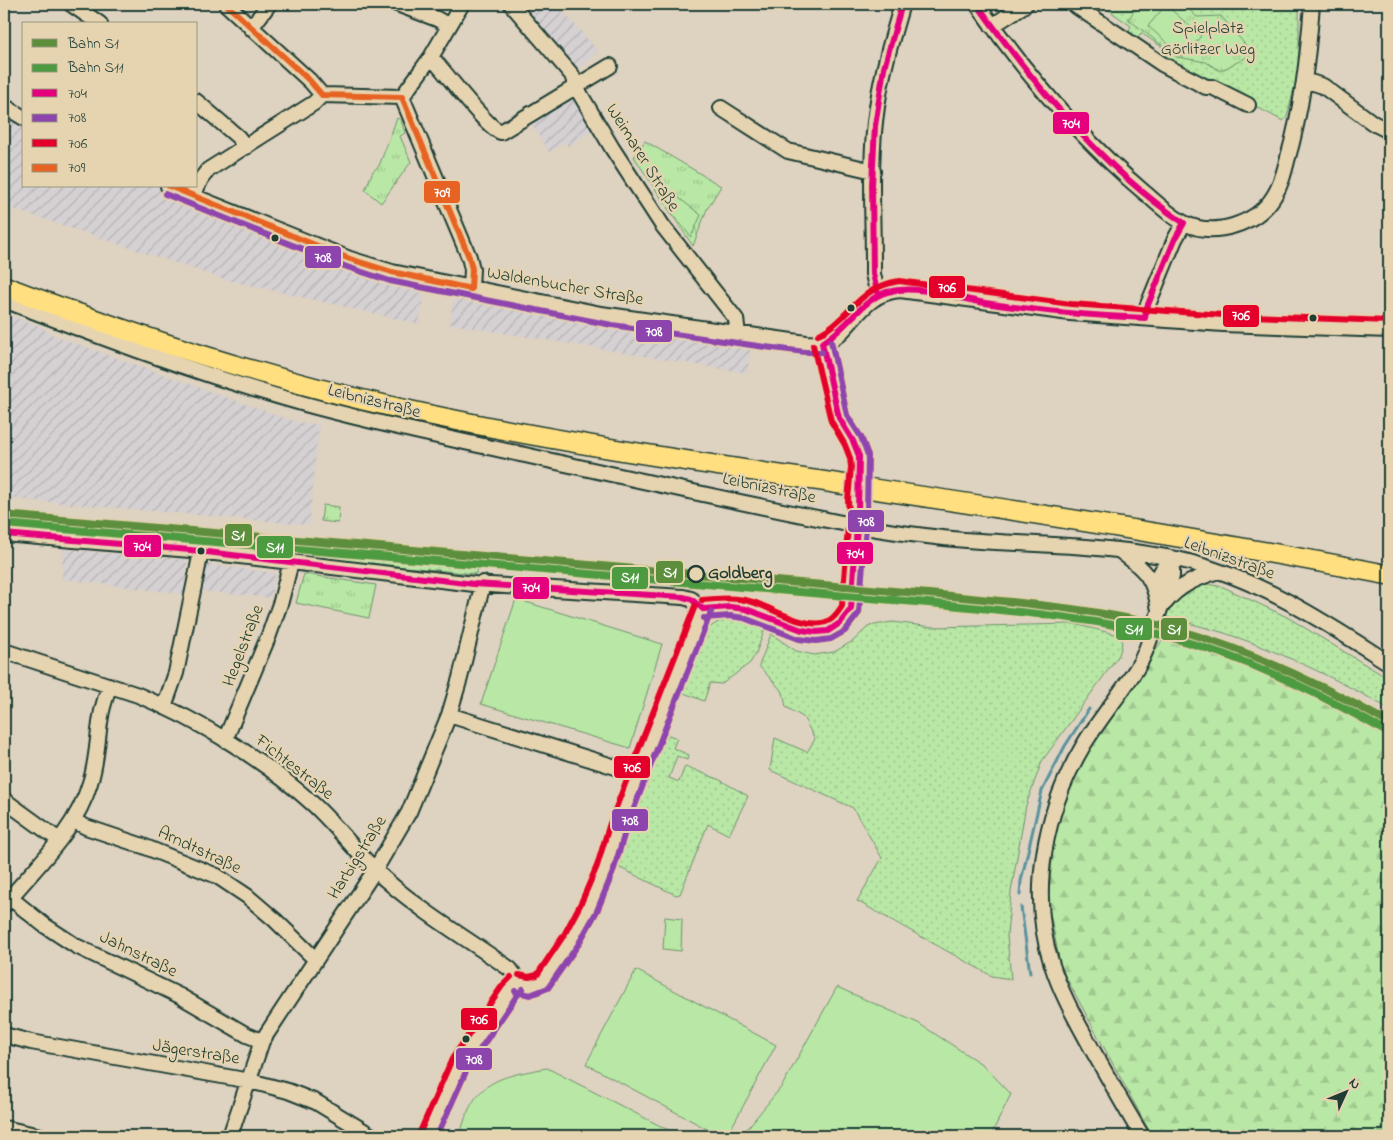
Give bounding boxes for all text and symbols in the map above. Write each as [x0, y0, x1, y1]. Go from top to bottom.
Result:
park label: Spielplatz Görlitzer Weg [1161, 16, 1255, 64]
legend [22, 22, 198, 188]
text: Bahn S1 [67, 33, 119, 55]
text: Bahn S11 [67, 57, 124, 79]
text: 704 [68, 83, 87, 105]
street label: Weimarer Straße [598, 99, 686, 218]
text: 708 [68, 107, 87, 129]
line badge: 704 [1052, 111, 1090, 135]
text: 704 [1062, 114, 1080, 135]
text: 706 [68, 133, 88, 155]
text: 709 [68, 157, 86, 179]
line badge: 709 [423, 180, 461, 204]
text: 709 [434, 183, 451, 204]
unlabelled marker [270, 233, 280, 243]
line badge: 708 [304, 245, 342, 269]
text: 708 [314, 248, 332, 269]
street label: Waldenbucher Straße [485, 260, 646, 314]
line badge: 706 [928, 275, 966, 299]
text: 706 [938, 278, 957, 299]
unlabelled marker [846, 303, 856, 313]
line badge: 706 [1222, 304, 1260, 328]
text: 706 [1232, 306, 1251, 327]
unlabelled marker [1308, 313, 1318, 323]
line badge: 708 [635, 319, 673, 343]
text: 708 [645, 322, 663, 343]
street label: Leibnizstraße [325, 378, 424, 426]
street label: Leibnizstraße [720, 466, 819, 512]
line badge: 708 [847, 509, 885, 533]
text: 708 [857, 512, 875, 533]
line badge: S1 [224, 523, 253, 547]
text: S1 [231, 526, 245, 547]
street label: Leibnizstraße [1180, 531, 1279, 588]
line badge: 704 [123, 534, 162, 558]
line badge: S11 [256, 535, 294, 559]
text: 704 [133, 537, 151, 558]
text: S11 [266, 538, 284, 559]
line badge: 704 [836, 541, 874, 565]
text: 704 [846, 544, 864, 565]
unlabelled marker [196, 546, 206, 556]
line badge: S1 [655, 560, 684, 584]
place label: Goldberg [708, 561, 773, 588]
text: S1 [663, 563, 677, 584]
marker: Goldberg [687, 565, 705, 583]
line badge: S11 [611, 566, 649, 590]
text: S11 [621, 568, 639, 589]
line badge: 704 [512, 576, 550, 600]
text: 704 [522, 578, 540, 599]
street label: Hegelstraße [217, 600, 273, 691]
line badge: S11 [1115, 617, 1153, 641]
line badge: S1 [1160, 617, 1188, 641]
text: S11 [1125, 620, 1143, 641]
text: S1 [1167, 620, 1181, 641]
street label: Fichtestraße [248, 728, 340, 808]
line badge: 706 [613, 755, 651, 779]
text: 706 [623, 758, 642, 779]
line badge: 708 [611, 808, 649, 832]
street label: Harbigstraße [322, 810, 395, 906]
text: 708 [621, 811, 639, 832]
street label: Arndtstraße [153, 820, 246, 882]
street label: Jahnstraße [95, 925, 182, 985]
line badge: 706 [460, 1007, 498, 1031]
text: 706 [470, 1010, 489, 1031]
street label: Jägerstraße [151, 1033, 242, 1074]
unlabelled marker [461, 1034, 471, 1044]
line badge: 708 [455, 1047, 493, 1071]
text: 708 [465, 1050, 483, 1071]
north arrow [1320, 1068, 1370, 1118]
text: N [1343, 1073, 1365, 1095]

